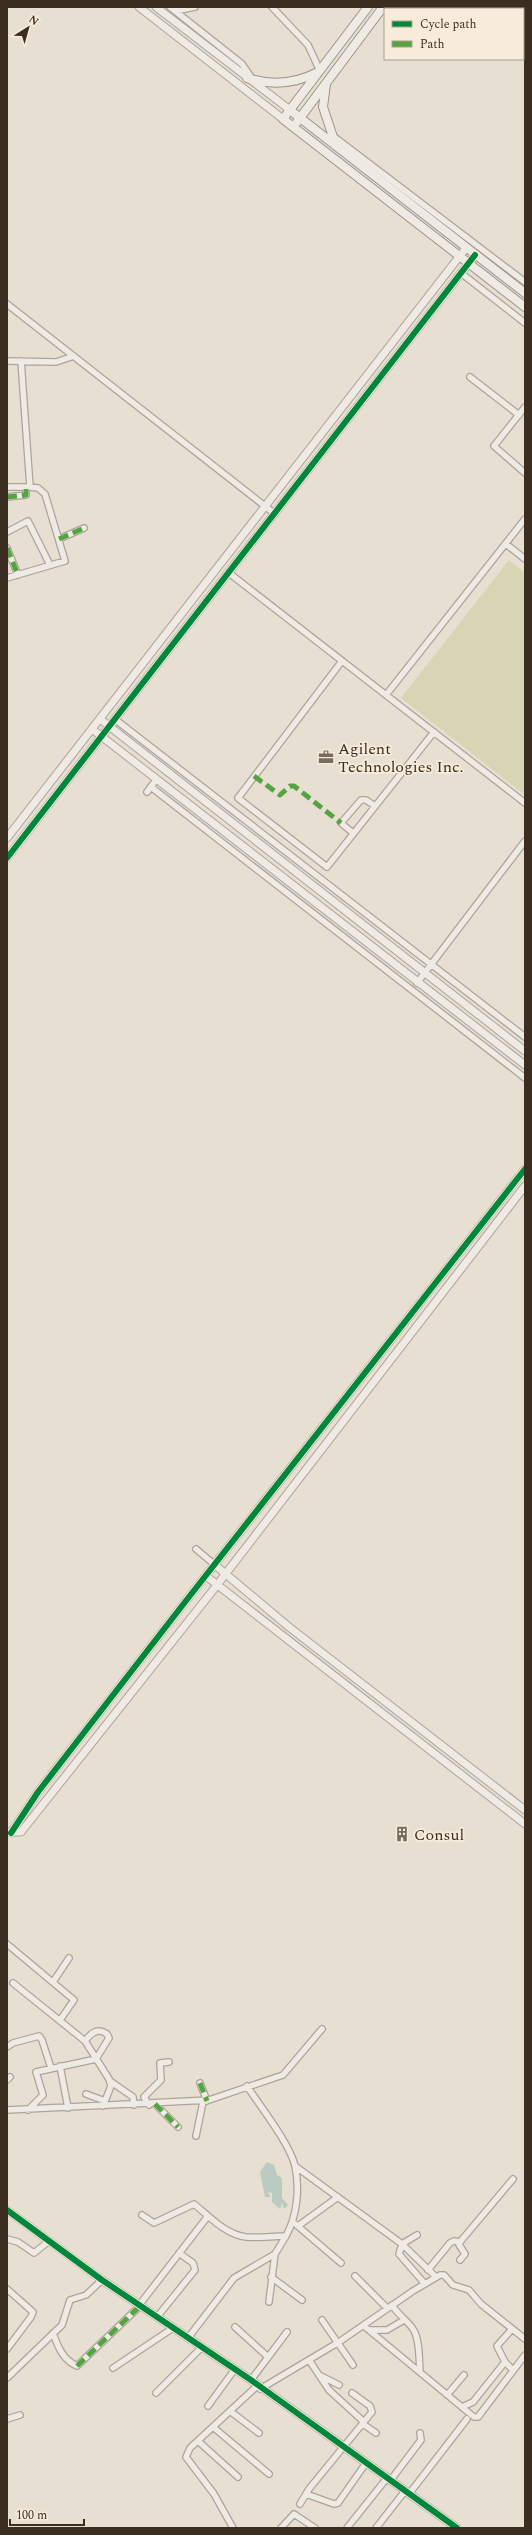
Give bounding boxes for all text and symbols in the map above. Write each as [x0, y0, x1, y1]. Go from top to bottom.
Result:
north arrow [8, 8, 48, 48]
legend [384, 8, 524, 60]
text: N [25, 11, 42, 30]
text: Cycle path [420, 15, 477, 34]
text: Path [420, 35, 445, 54]
place label: Agilent Technologies Inc. [338, 737, 463, 779]
office icon: Agilent Technologies Inc. [317, 748, 335, 766]
place label: Consul [414, 1823, 464, 1847]
building icon: Consul [393, 1825, 411, 1843]
scale bar [10, 2501, 84, 2527]
text: 100 m [16, 2506, 47, 2525]

